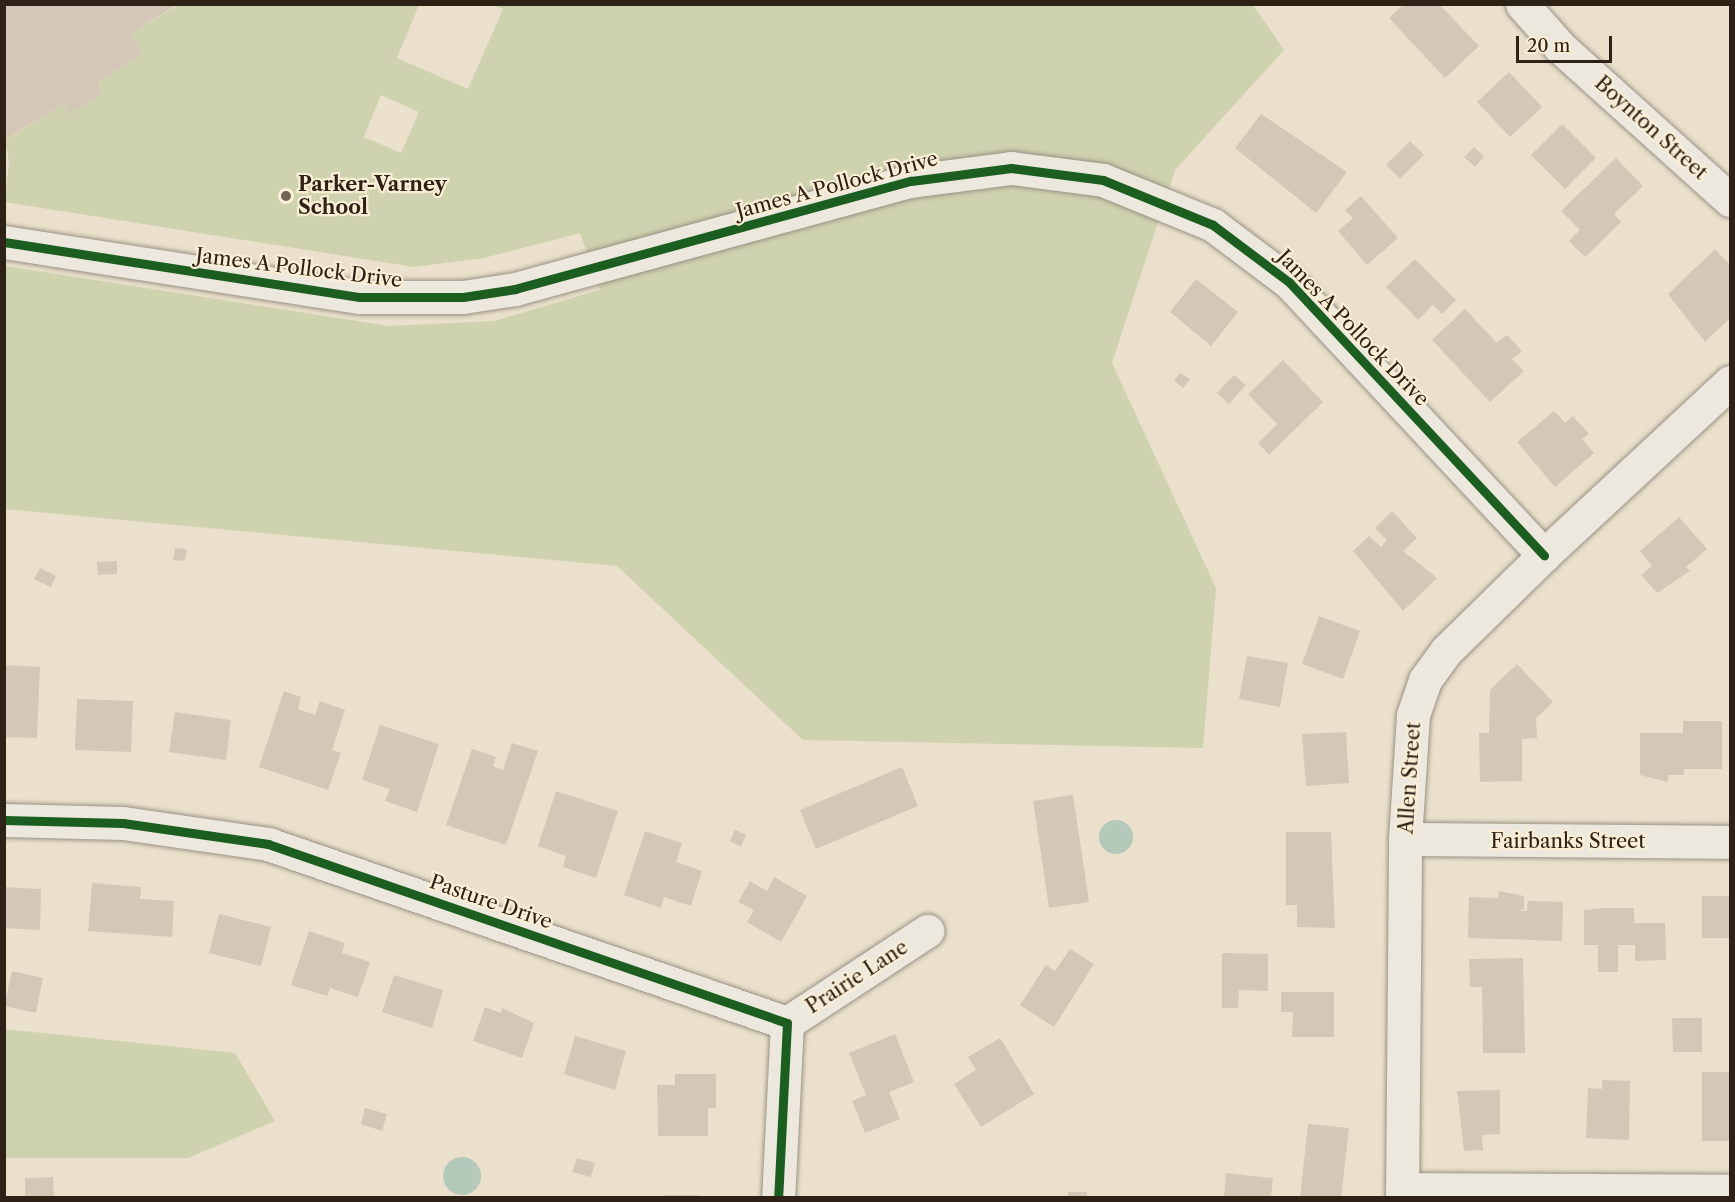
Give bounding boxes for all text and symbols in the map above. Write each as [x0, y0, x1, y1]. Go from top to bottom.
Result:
scale bar [1519, 24, 1615, 62]
text: 20 m [1527, 35, 1570, 57]
street label: Boynton Street [1590, 71, 1712, 185]
street label: James A Pollock Drive [733, 146, 941, 224]
place label: Parker-Varney School [298, 172, 447, 219]
marker: Parker-Varney School [279, 189, 293, 203]
street label: James A Pollock Drive [193, 243, 405, 293]
street label: James A Pollock Drive [1271, 244, 1435, 412]
street label: Allen Street [1394, 721, 1426, 835]
street label: Fairbanks Street [1491, 829, 1645, 853]
street label: Pasture Drive [427, 870, 555, 934]
street label: Prairie Lane [802, 935, 912, 1019]

